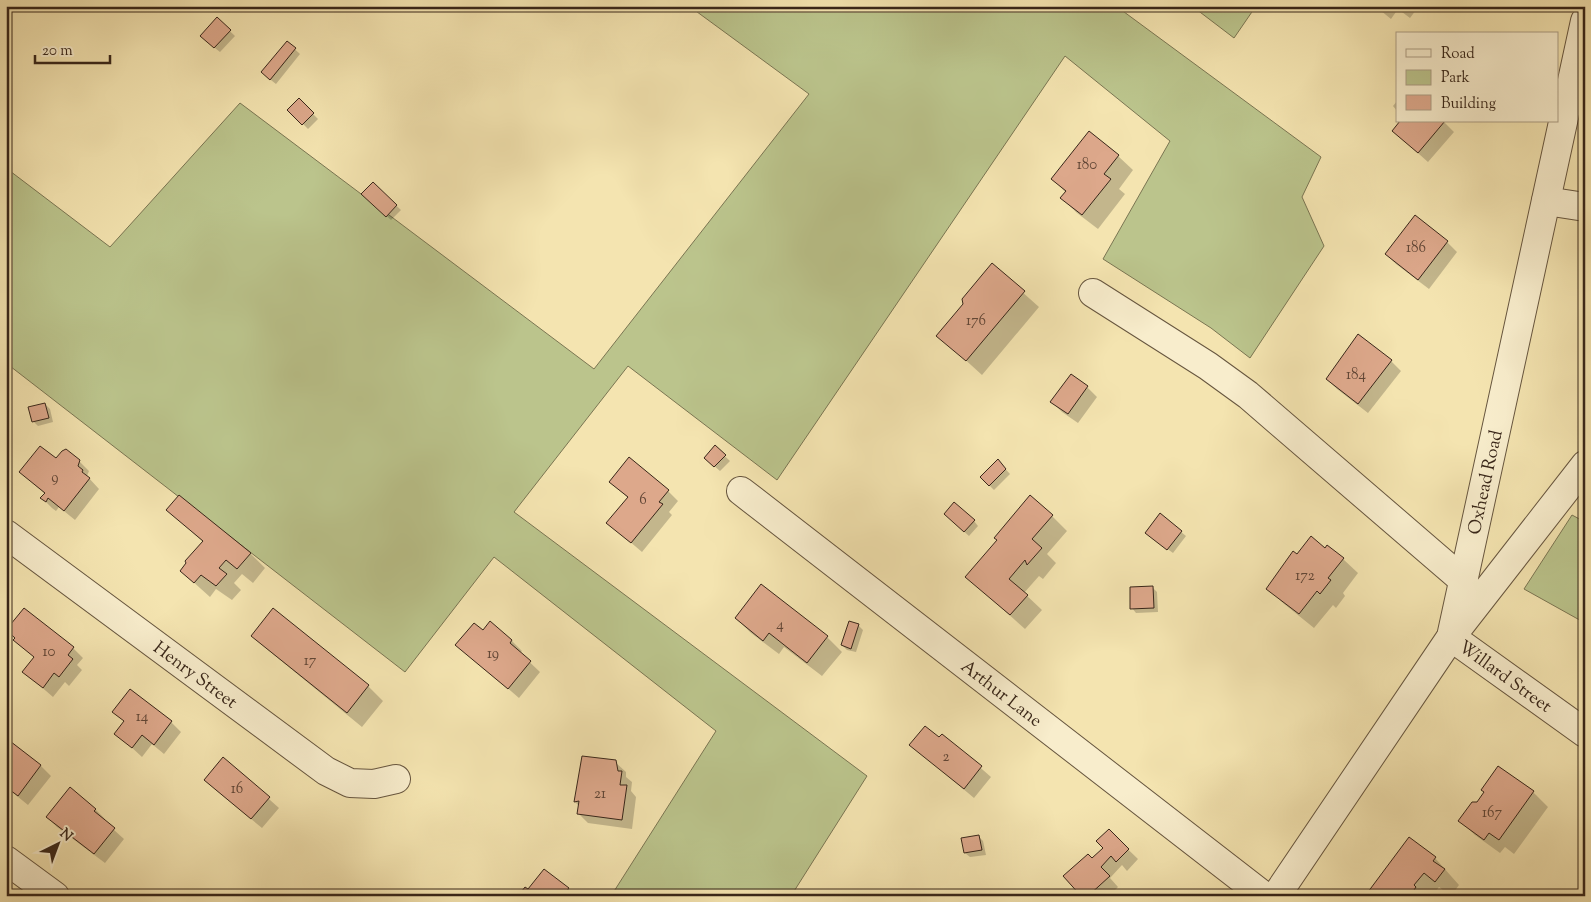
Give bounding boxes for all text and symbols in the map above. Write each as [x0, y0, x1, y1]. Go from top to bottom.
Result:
scale bar [35, 32, 110, 64]
legend [1396, 32, 1558, 122]
text: 20 m [42, 41, 73, 62]
text: Road [1441, 44, 1475, 65]
text: Park [1441, 68, 1470, 89]
text: Building [1441, 94, 1496, 115]
house number: 180 [1077, 155, 1097, 176]
house number: 186 [1406, 238, 1426, 259]
house number: 176 [966, 311, 986, 332]
house number: 184 [1346, 365, 1366, 386]
street label: Oxhead Road [1463, 428, 1511, 537]
house number: 9 [51, 468, 59, 489]
house number: 6 [639, 490, 647, 511]
house number: 172 [1295, 566, 1315, 587]
house number: 4 [776, 615, 784, 636]
street label: Willard Street [1452, 635, 1556, 720]
street label: Henry Street [147, 636, 242, 716]
house number: 10 [43, 642, 56, 663]
house number: 19 [487, 644, 499, 665]
house number: 17 [304, 651, 317, 672]
street label: Arthur Lane [955, 655, 1047, 734]
house number: 14 [136, 707, 149, 728]
house number: 2 [942, 747, 950, 768]
house number: 16 [231, 779, 243, 800]
house number: 21 [594, 784, 606, 805]
house number: 167 [1482, 803, 1503, 824]
north arrow [32, 820, 82, 870]
text: N [55, 825, 76, 847]

